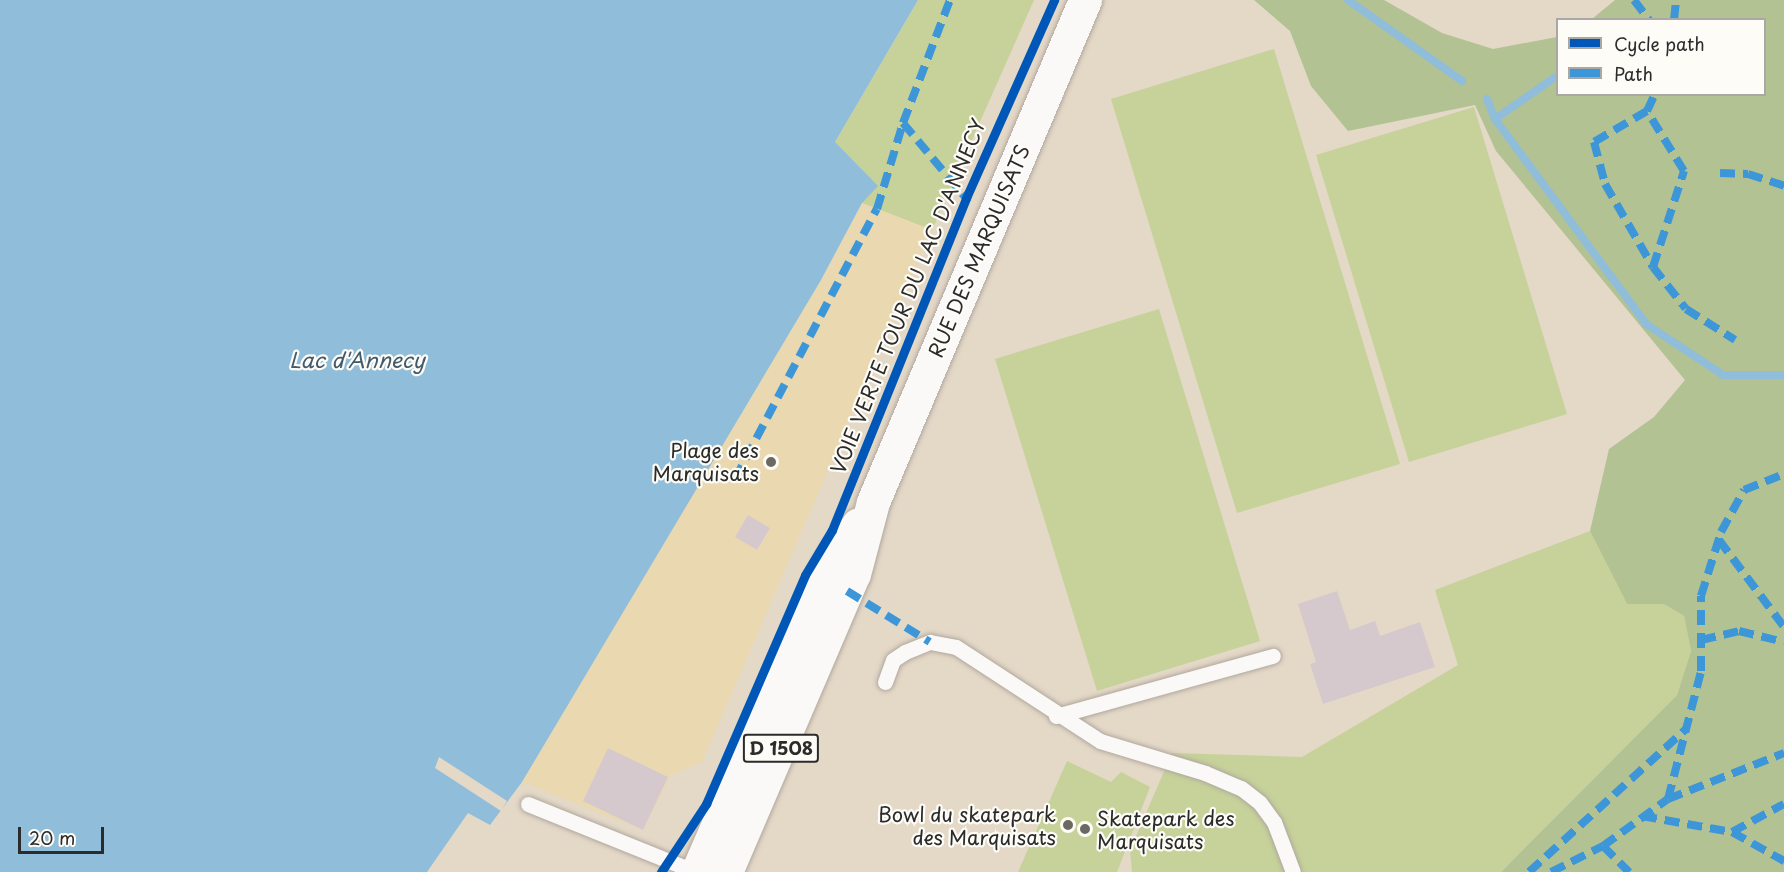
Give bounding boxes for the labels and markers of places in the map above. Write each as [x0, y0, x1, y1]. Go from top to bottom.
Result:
place label: Plage des Marquisats [653, 438, 759, 485]
marker: Plage des Marquisats [764, 455, 778, 469]
place label: Bowl du skatepark des Marquisats [877, 802, 1056, 849]
place label: Skatepark des Marquisats [1097, 806, 1234, 853]
marker: Bowl du skatepark des Marquisats [1061, 818, 1075, 832]
marker: Skatepark des Marquisats [1078, 822, 1092, 836]

